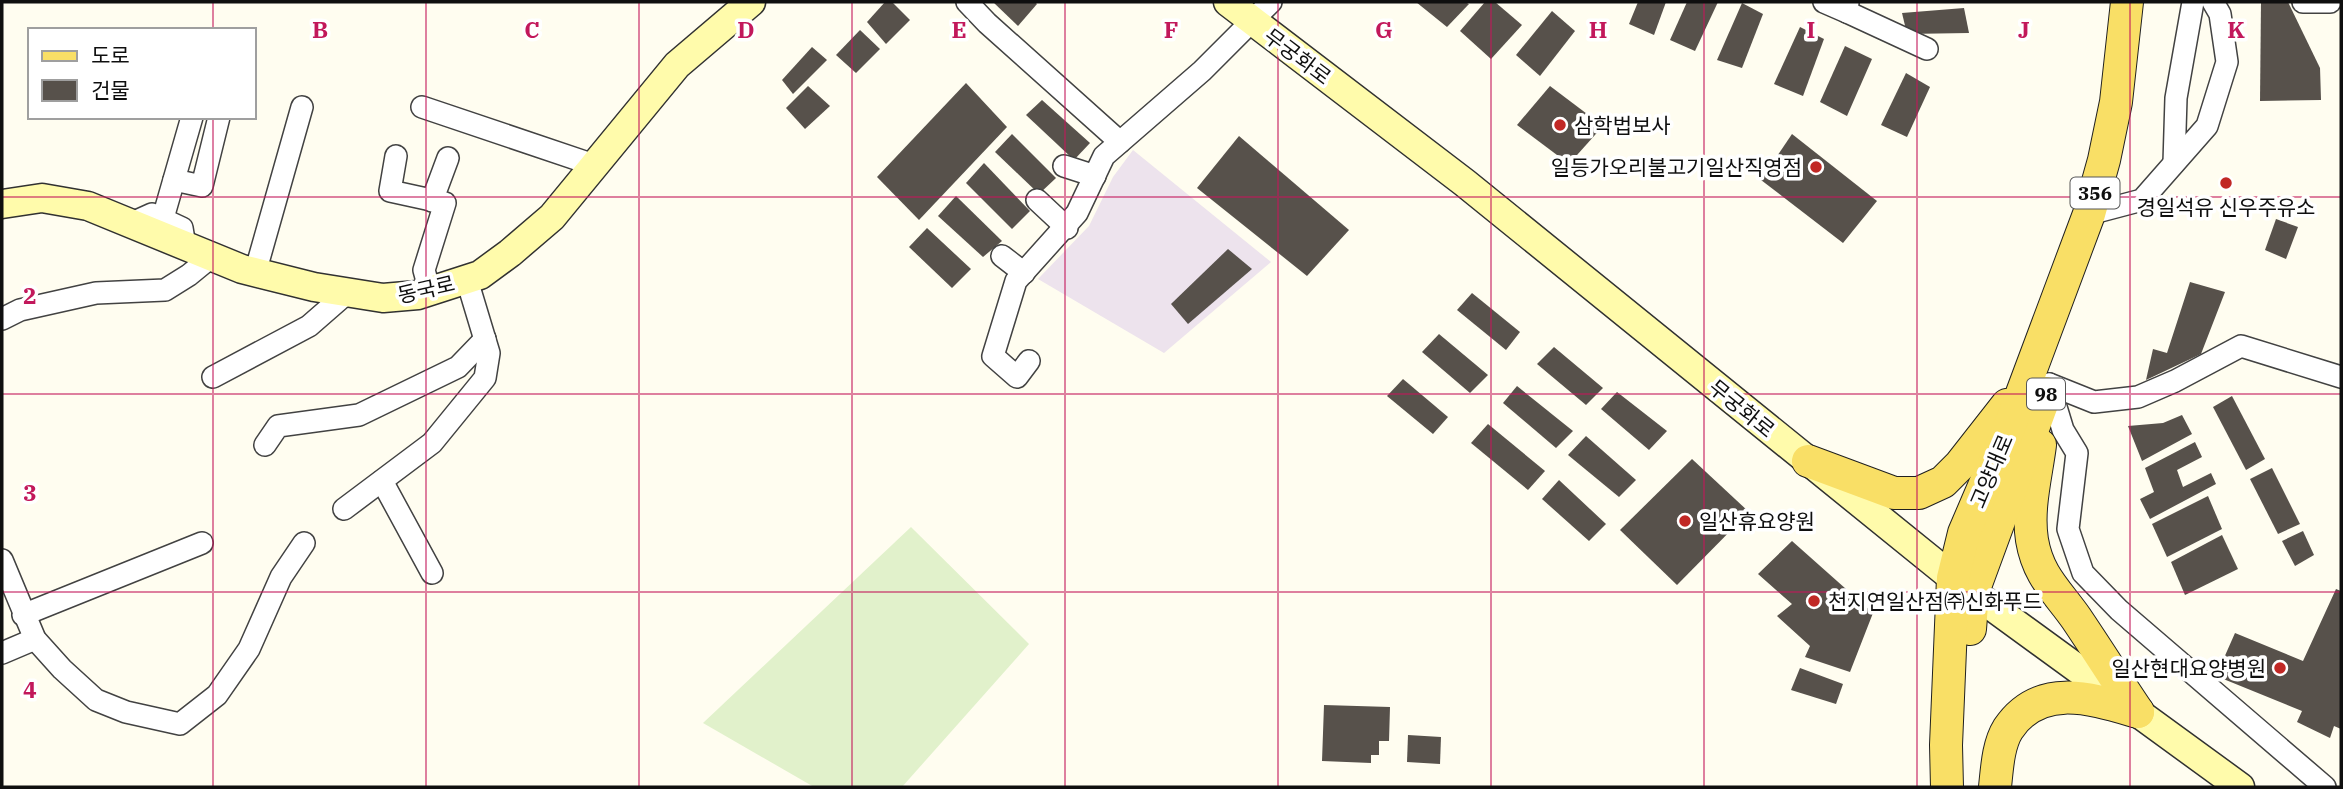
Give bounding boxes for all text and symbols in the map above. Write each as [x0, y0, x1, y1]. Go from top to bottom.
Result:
text: B [312, 14, 328, 44]
text: C [524, 14, 540, 44]
text: D [737, 14, 755, 44]
text: E [951, 14, 967, 44]
text: F [1164, 14, 1178, 44]
text: G [1375, 14, 1393, 44]
text: H [1589, 14, 1607, 44]
text: I [1807, 14, 1815, 44]
text: J [2018, 14, 2030, 44]
text: K [2227, 14, 2245, 44]
street label: 무궁화로 [1259, 22, 1337, 90]
legend [28, 28, 256, 119]
text: 도로 [91, 41, 130, 69]
text: 건물 [91, 76, 130, 104]
place label: 삼학법보사 [1574, 111, 1671, 139]
marker: 삼학법보사 [1552, 117, 1568, 133]
place label: 일등가오리불고기일산직영점 [1551, 153, 1802, 181]
marker: 일등가오리불고기일산직영점 [1808, 159, 1824, 175]
marker: 경일석유 신우주유소 [2218, 175, 2234, 191]
road number: 356 [2070, 178, 2120, 209]
place label: 경일석유 신우주유소 [2137, 193, 2315, 221]
street label: 동국로 [395, 269, 457, 309]
text: 2 [23, 280, 37, 310]
street label: 무궁화로 [1703, 373, 1781, 443]
road number: 98 [2027, 378, 2065, 410]
street label: 고양대로 [1963, 430, 2019, 512]
text: 3 [23, 477, 37, 507]
place label: 일산휴요양원 [1699, 507, 1815, 535]
marker: 일산휴요양원 [1677, 513, 1693, 529]
place label: 천지연일산점㈜신화푸드 [1828, 587, 2042, 615]
marker: 천지연일산점㈜신화푸드 [1806, 593, 1822, 609]
place label: 일산현대요양병원 [2111, 654, 2266, 682]
marker: 일산현대요양병원 [2272, 660, 2288, 676]
text: 4 [23, 674, 37, 704]

